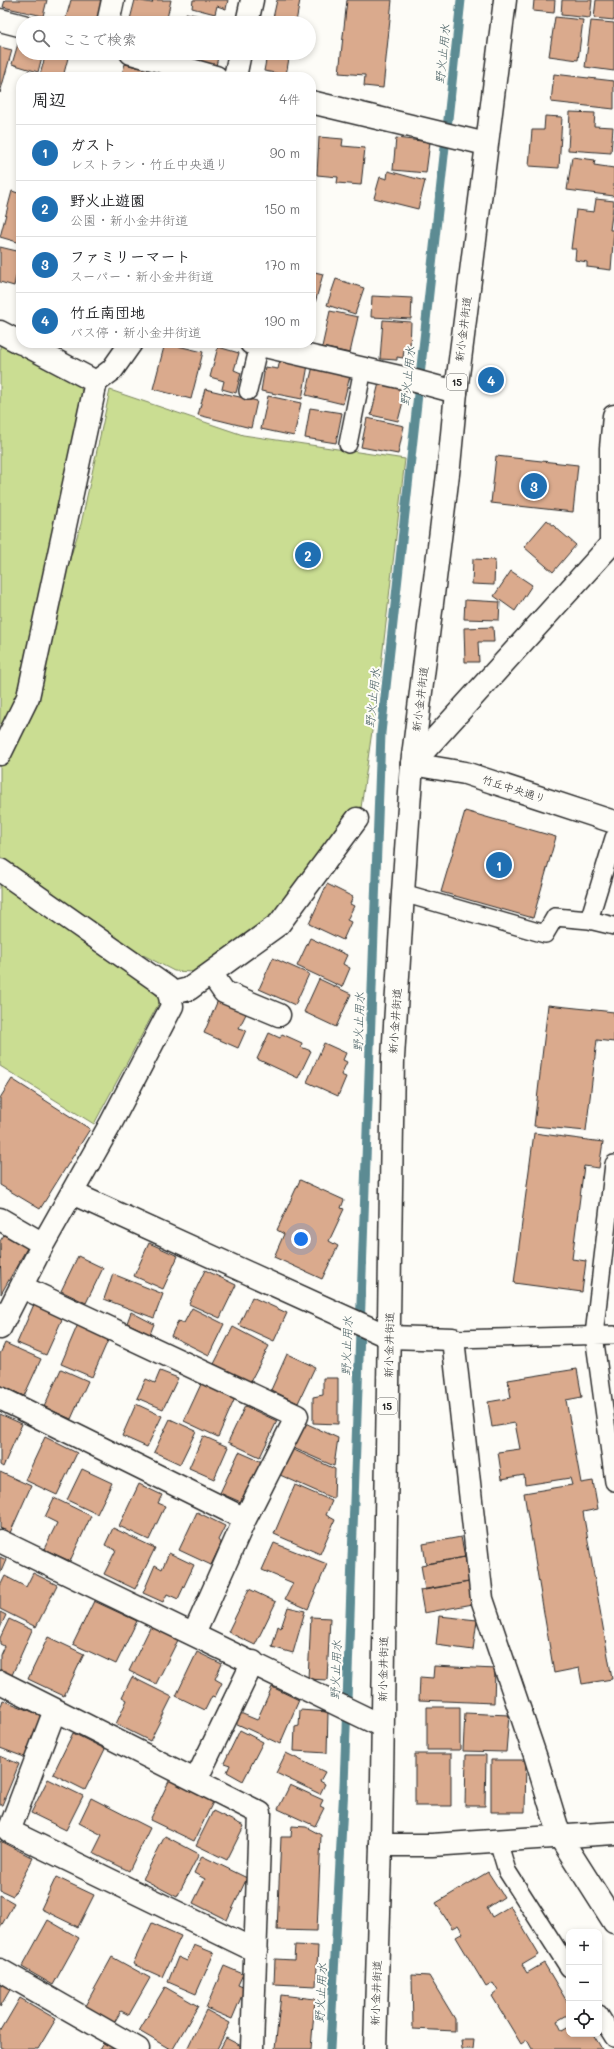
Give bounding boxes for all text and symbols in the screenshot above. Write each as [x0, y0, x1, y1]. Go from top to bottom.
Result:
search box [16, 16, 316, 60]
water label: 野火止用水 [431, 23, 453, 85]
icon: search [30, 27, 52, 49]
text: ここで検索 [62, 29, 137, 49]
text: 周辺 [32, 88, 66, 110]
text: 4件 [279, 90, 300, 107]
text: ガスト [70, 134, 117, 154]
text: 1 [42, 144, 48, 161]
text: 90 m [270, 144, 300, 161]
text: レストラン · 竹丘中央通り [70, 155, 228, 172]
text: 野火止遊園 [70, 190, 145, 210]
text: 2 [41, 200, 49, 217]
text: 150 m [264, 200, 300, 217]
text: 公園 · 新小金井街道 [70, 211, 188, 228]
text: ファミリーマート [70, 246, 191, 266]
text: 3 [41, 256, 49, 273]
text: 170 m [264, 256, 300, 273]
text: スーパー · 新小金井街道 [70, 267, 213, 284]
street label: 新小金井街道 [451, 295, 474, 363]
text: 竹丘南団地 [70, 302, 145, 322]
text: 4 [41, 312, 49, 329]
text: 190 m [264, 312, 300, 329]
text: バス停 · 新小金井街道 [70, 323, 201, 340]
water label: 野火止用水 [396, 345, 418, 407]
pin: 4 [478, 365, 504, 395]
road number: 15 [447, 374, 467, 390]
pin: 3 [521, 471, 547, 501]
pin: 2 [295, 540, 321, 570]
street label: 新小金井街道 [408, 665, 431, 733]
water label: 野火止用水 [361, 667, 383, 729]
street label: 竹丘中央通り [480, 771, 548, 806]
pin: 1 [486, 850, 512, 880]
street label: 新小金井街道 [385, 988, 404, 1054]
water label: 野火止用水 [349, 992, 367, 1052]
your location [291, 1229, 311, 1249]
street label: 新小金井街道 [380, 1312, 397, 1378]
water label: 野火止用水 [337, 1316, 355, 1376]
road number: 15 [377, 1398, 397, 1414]
street label: 新小金井街道 [374, 1636, 391, 1702]
water label: 野火止用水 [326, 1640, 344, 1700]
map controls [566, 1929, 602, 2037]
button: + [566, 1929, 602, 1965]
street label: 新小金井街道 [367, 1960, 384, 2026]
water label: 野火止用水 [310, 1963, 330, 2023]
button: − [566, 1965, 602, 2001]
button: locate [566, 2001, 602, 2037]

